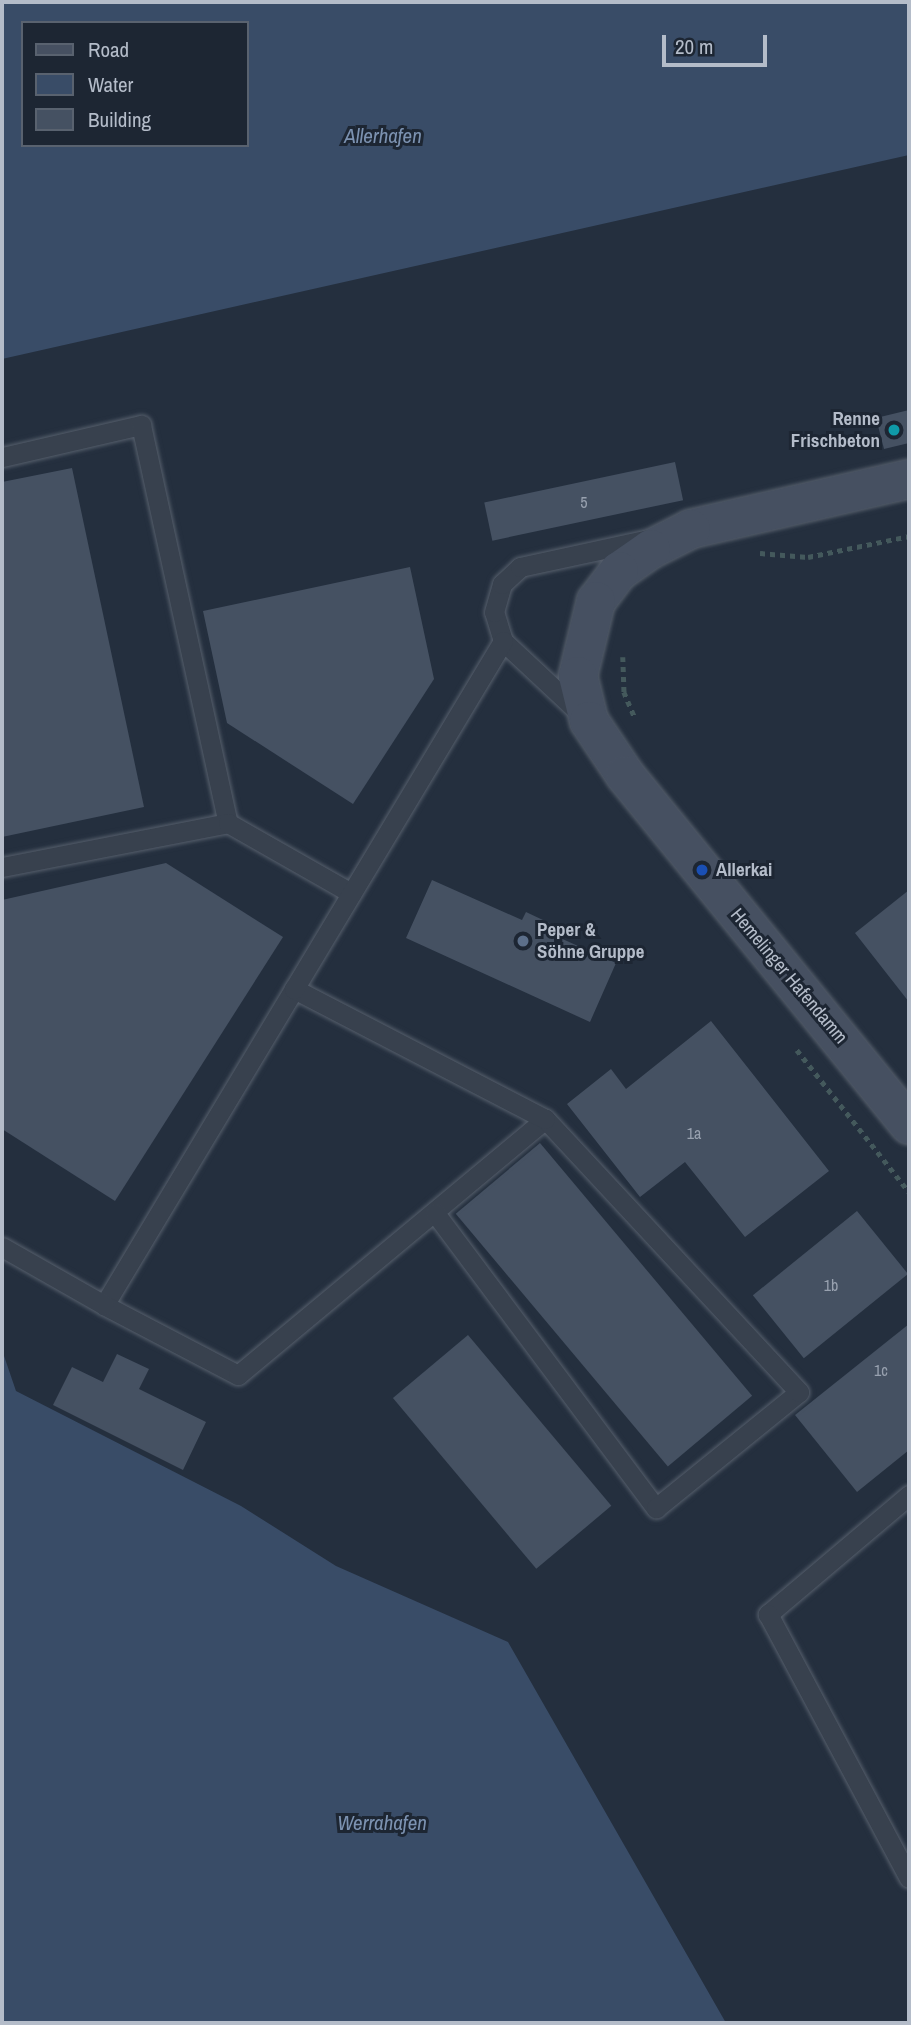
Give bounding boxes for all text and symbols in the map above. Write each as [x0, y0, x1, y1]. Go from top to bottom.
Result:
legend [21, 21, 248, 147]
scale bar [666, 21, 771, 65]
text: 20 m [675, 32, 713, 61]
text: Road [88, 35, 129, 64]
text: Water [88, 70, 133, 99]
text: Building [88, 105, 151, 134]
water label: Allerhafen [344, 123, 422, 149]
place label: Renne Frischbeton [791, 408, 880, 452]
marker: Renne Frischbeton [886, 422, 902, 438]
house number: 5 [580, 492, 588, 512]
place label: Allerkai [716, 859, 772, 881]
marker: Allerkai [694, 862, 710, 878]
street label: Hemelinger Hafendamm [726, 904, 852, 1048]
place label: Peper & Söhne Gruppe [537, 919, 644, 963]
marker: Peper & Söhne Gruppe [515, 933, 531, 949]
house number: 1a [687, 1123, 701, 1143]
house number: 1b [824, 1275, 838, 1295]
house number: 1c [874, 1360, 888, 1380]
water label: Werrahafen [337, 1810, 427, 1836]

